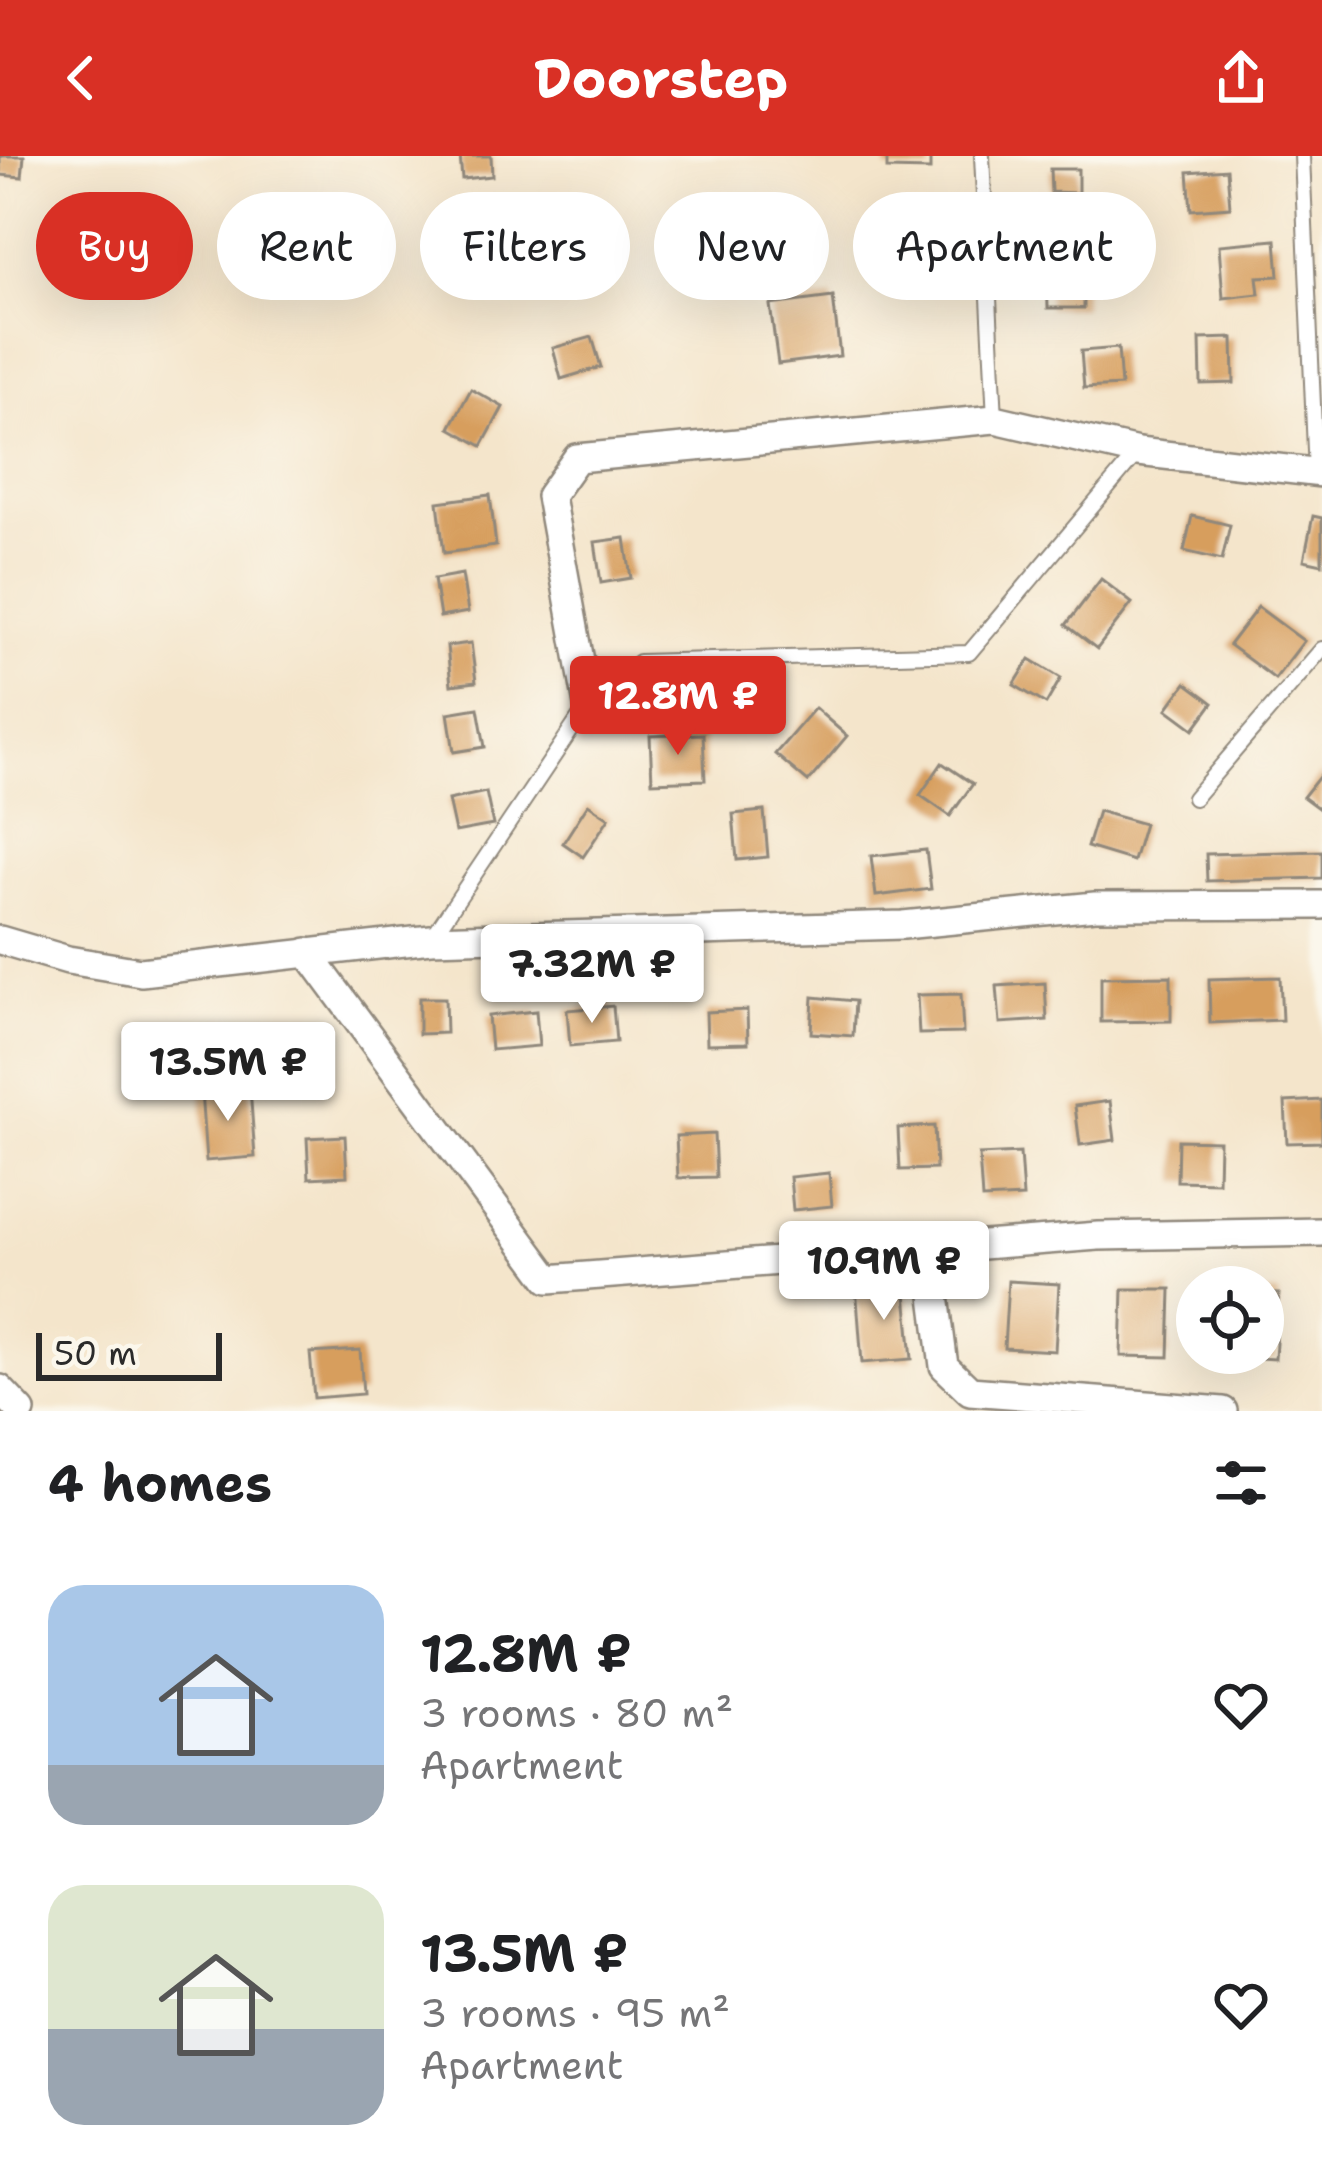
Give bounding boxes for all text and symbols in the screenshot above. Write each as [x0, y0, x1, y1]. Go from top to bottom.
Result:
text: Doorstep [534, 42, 788, 114]
icon: back [48, 45, 114, 111]
icon: share [1208, 45, 1274, 111]
chip: Buy [36, 192, 193, 300]
chip: Rent [217, 192, 396, 300]
chip: Filters [420, 192, 630, 300]
chip: New [654, 192, 829, 300]
chip: Apartment [853, 192, 1156, 300]
pin: 12.8M ₽ [567, 656, 789, 758]
text: 12.8M ₽ [597, 669, 759, 721]
pin: 7.32M ₽ [481, 924, 703, 1026]
text: 7.32M ₽ [508, 937, 676, 989]
pin: 13.5M ₽ [117, 1022, 339, 1124]
text: 13.5M ₽ [148, 1035, 308, 1087]
pin: 10.9M ₽ [773, 1221, 995, 1323]
text: 10.9M ₽ [806, 1234, 962, 1286]
map controls [1176, 1266, 1284, 1374]
button: locate [1176, 1266, 1284, 1374]
scale bar [36, 1327, 222, 1380]
text: 50 m [54, 1331, 137, 1376]
text: 4 homes [48, 1449, 272, 1517]
icon: filters [1208, 1450, 1274, 1516]
text: 12.8M ₽ [420, 1619, 632, 1687]
icon: home [144, 1633, 288, 1777]
icon: heart [1208, 1672, 1274, 1738]
text: 3 rooms · 80 m² [420, 1687, 733, 1739]
text: Apartment [420, 1739, 623, 1791]
text: 13.5M ₽ [420, 1919, 629, 1987]
icon: home [144, 1933, 288, 2077]
icon: heart [1208, 1972, 1274, 2038]
text: 3 rooms · 95 m² [420, 1987, 730, 2039]
text: Apartment [420, 2039, 623, 2091]

